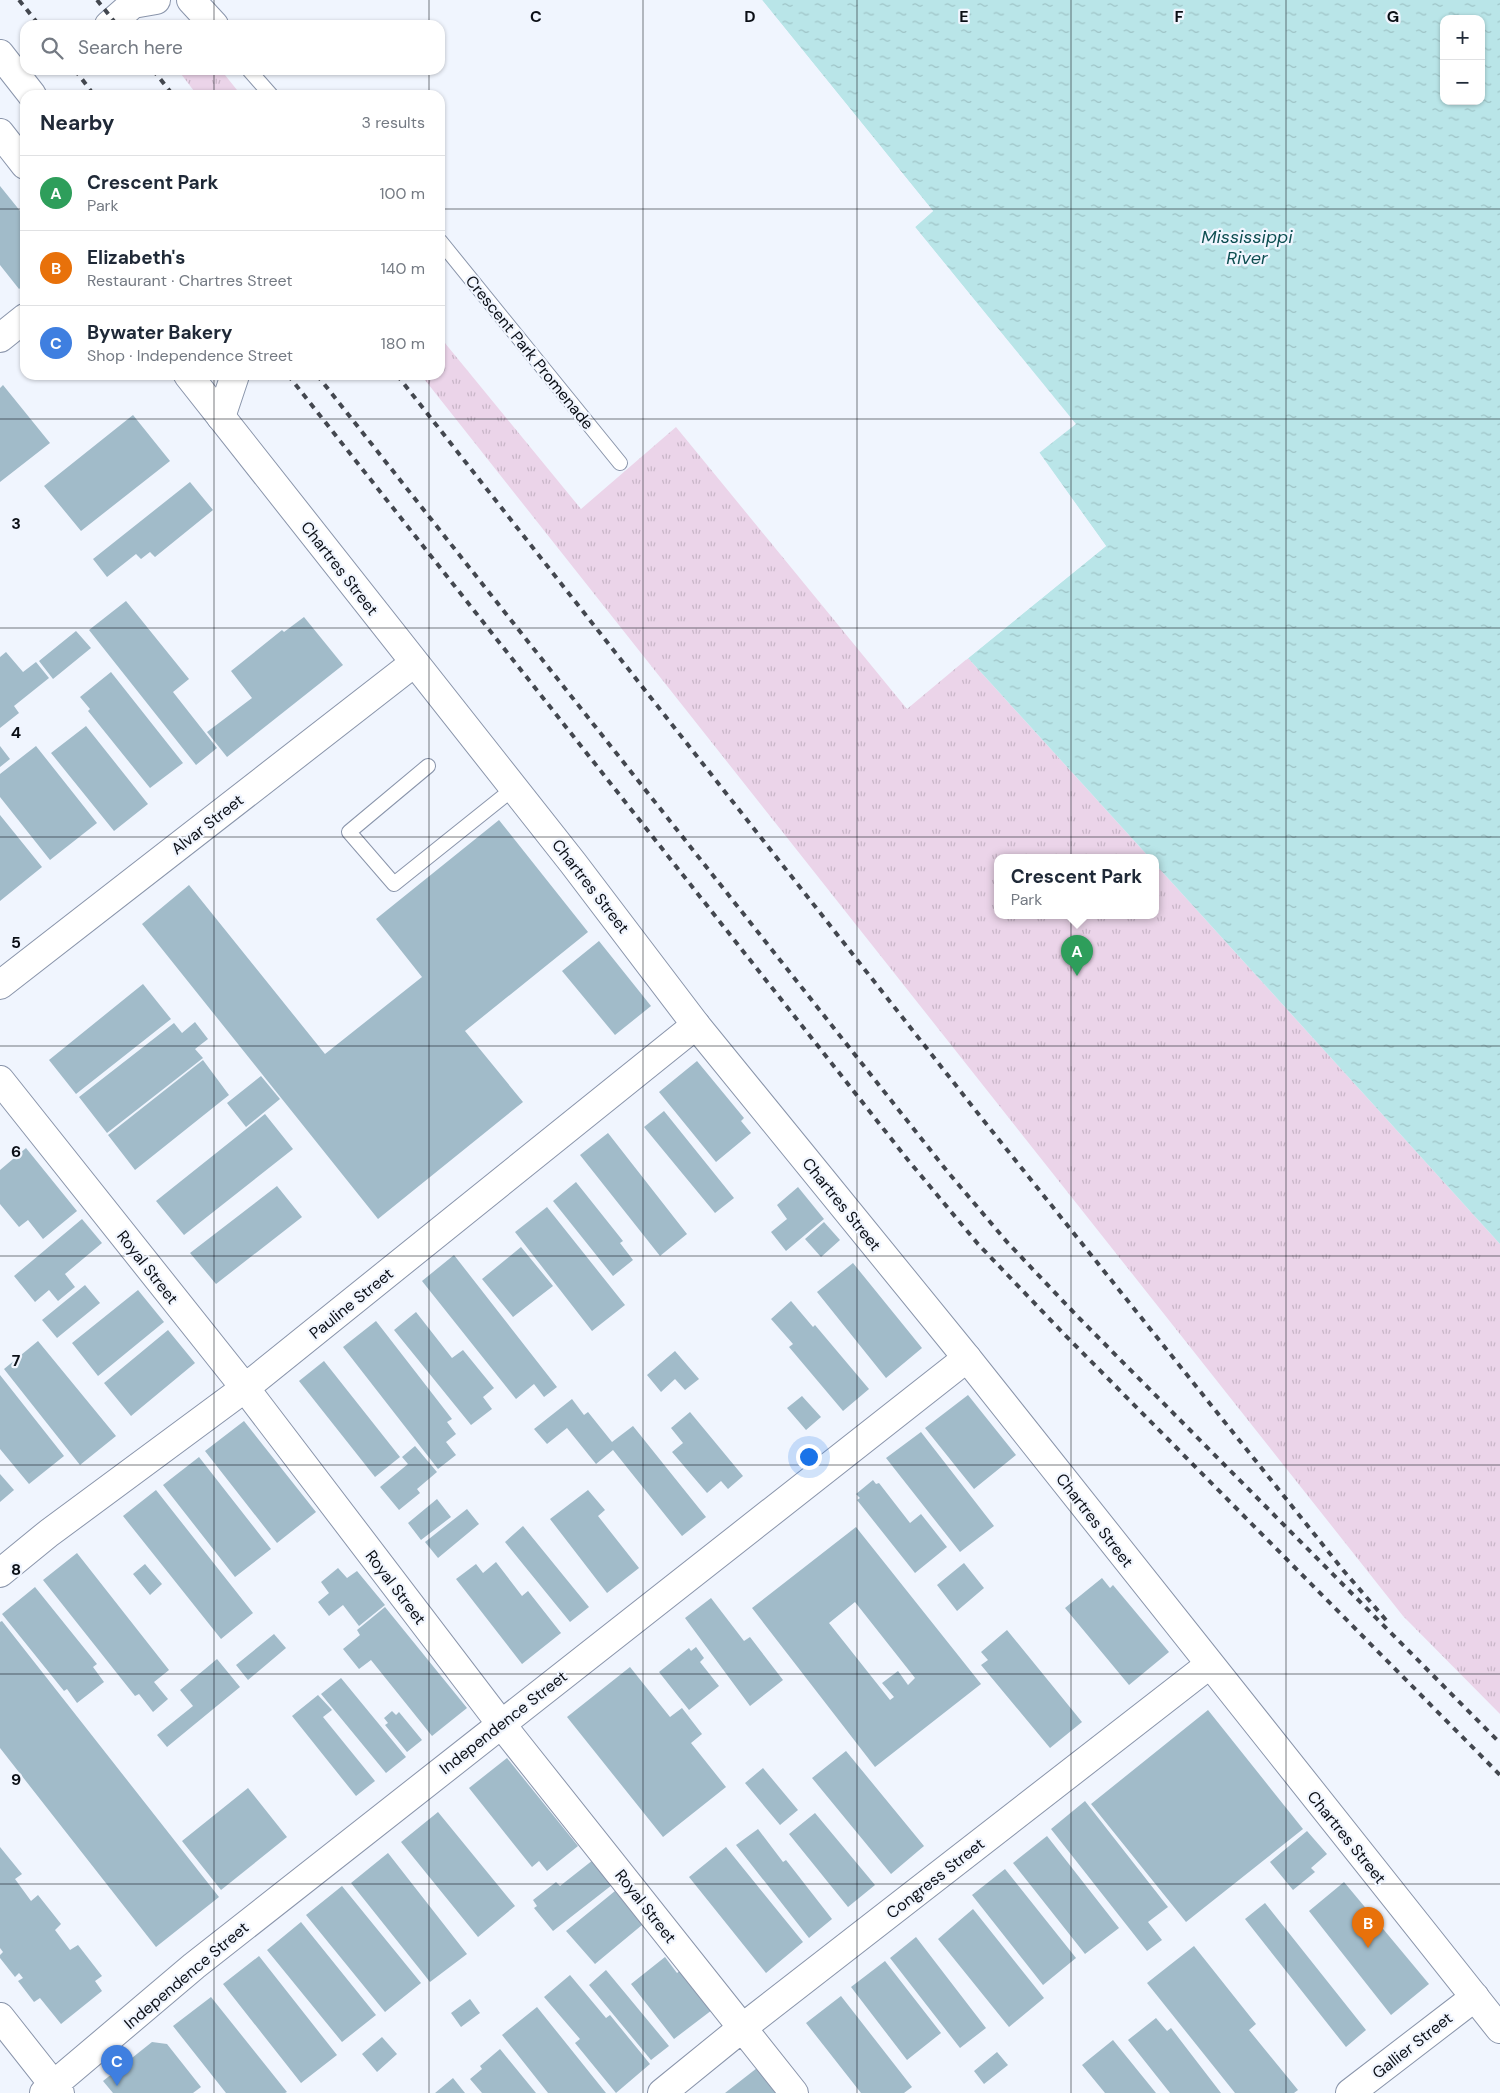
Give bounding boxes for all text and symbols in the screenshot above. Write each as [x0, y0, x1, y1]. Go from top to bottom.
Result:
text: C [530, 6, 542, 27]
text: D [744, 6, 756, 27]
text: E [959, 6, 969, 27]
text: F [1175, 6, 1184, 27]
text: G [1387, 6, 1399, 27]
map controls [1440, 15, 1485, 105]
button: + [1440, 15, 1485, 60]
search box [20, 20, 445, 75]
icon: search [38, 34, 66, 62]
text: Search here [78, 35, 183, 60]
button: − [1440, 60, 1485, 105]
text: Nearby [40, 109, 114, 137]
text: 3 results [362, 112, 425, 133]
text: Crescent Park [87, 170, 219, 195]
text: A [50, 183, 62, 204]
text: 100 m [380, 183, 425, 204]
text: Park [87, 195, 119, 216]
water label: Mississippi River [1201, 225, 1293, 270]
text: Elizabeth's [87, 245, 185, 270]
text: B [51, 258, 61, 279]
text: 140 m [381, 258, 425, 279]
text: Restaurant · Chartres Street [87, 270, 293, 291]
street label: Crescent Park Promenade [461, 271, 598, 434]
text: Bywater Bakery [87, 320, 233, 345]
text: C [50, 333, 62, 354]
text: 180 m [381, 333, 425, 354]
text: Shop · Independence Street [87, 345, 293, 366]
text: 3 [11, 513, 21, 534]
street label: Chartres Street [296, 517, 383, 620]
text: 4 [11, 722, 21, 743]
street label: Alvar Street [167, 790, 248, 859]
street label: Chartres Street [547, 835, 634, 938]
popup [994, 854, 1159, 919]
text: Crescent Park [1011, 864, 1142, 889]
text: Park [1011, 889, 1042, 910]
text: 5 [11, 932, 21, 953]
pin: A [1061, 935, 1093, 976]
text: 6 [11, 1141, 21, 1162]
street label: Chartres Street [798, 1153, 886, 1255]
street label: Royal Street [112, 1226, 183, 1309]
street label: Pauline Street [305, 1263, 398, 1344]
text: 7 [12, 1350, 21, 1371]
your location [796, 1444, 822, 1470]
street label: Chartres Street [1051, 1469, 1138, 1572]
street label: Royal Street [361, 1546, 431, 1629]
text: 8 [11, 1559, 21, 1580]
street label: Independence Street [435, 1666, 571, 1779]
text: 9 [11, 1769, 21, 1790]
street label: Chartres Street [1303, 1786, 1391, 1888]
street label: Congress Street [882, 1833, 989, 1923]
street label: Royal Street [610, 1865, 681, 1948]
pin: B [1352, 1907, 1384, 1948]
street label: Independence Street [120, 1917, 253, 2034]
street label: Gallier Street [1368, 2007, 1457, 2083]
pin: C [101, 2045, 133, 2086]

